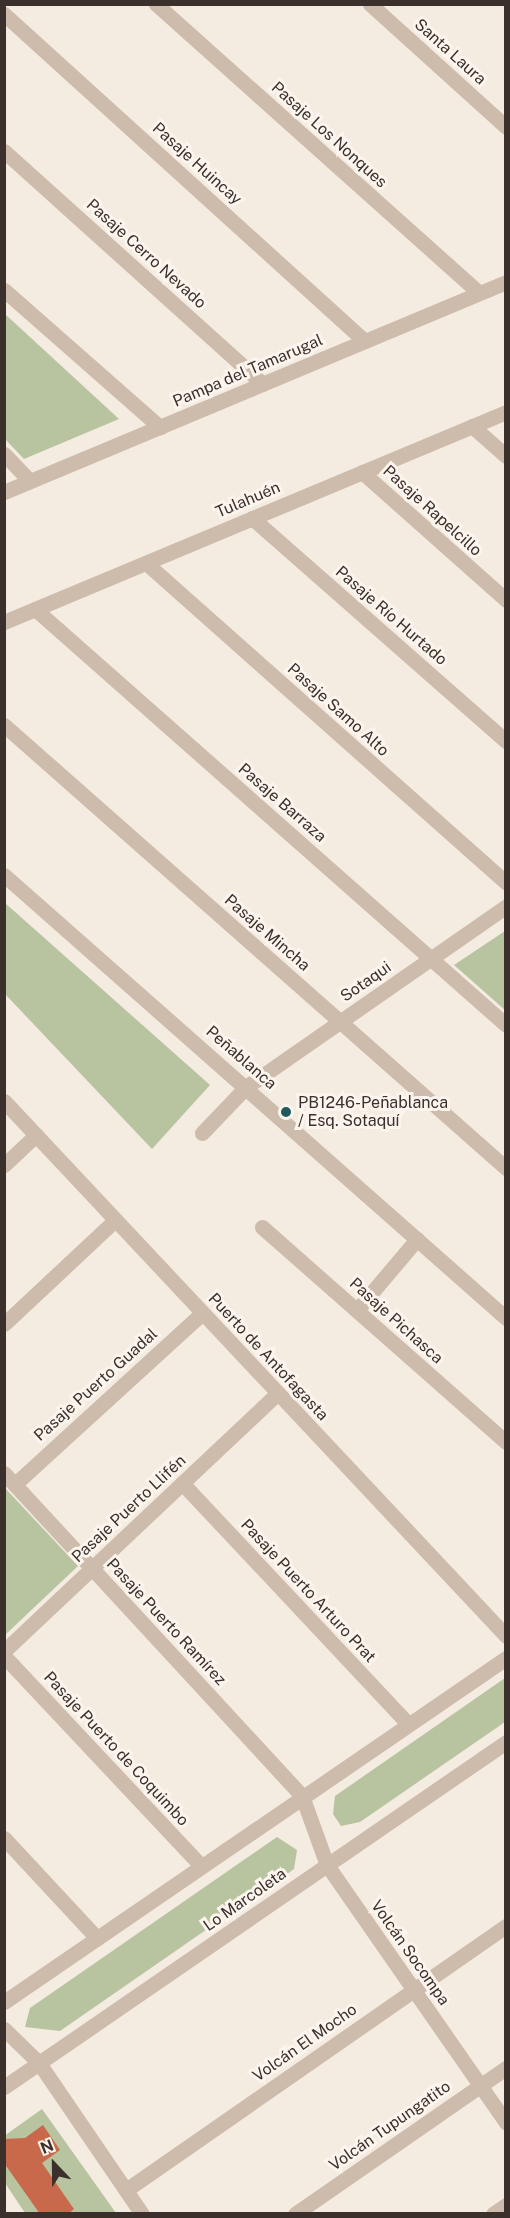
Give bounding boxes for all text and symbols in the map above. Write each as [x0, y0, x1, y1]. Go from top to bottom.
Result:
street label: Santa Laura [410, 15, 490, 89]
street label: Pasaje Los Nonques [267, 78, 391, 192]
street label: Pasaje Huincay [148, 119, 246, 209]
street label: Pasaje Cerro Nevado [82, 195, 210, 313]
street label: Pampa del Tamarugal [170, 331, 326, 411]
street label: Pasaje Rapelcillo [379, 462, 485, 560]
street label: Tulahuén [213, 478, 283, 522]
street label: Pasaje Río Hurtado [331, 562, 451, 670]
street label: Pasaje Samo Alto [283, 659, 393, 761]
street label: Pasaje Barraza [234, 760, 330, 846]
street label: Pasaje Mincha [220, 891, 314, 975]
street label: Sotaqui [337, 958, 395, 1006]
street label: Peñablanca [202, 1022, 280, 1094]
place label: PB1246-Peñablanca / Esq. Sotaquí [298, 1093, 448, 1131]
marker: PB1246-Peñablanca / Esq. Sotaquí [279, 1105, 293, 1119]
street label: Pasaje Pichasca [345, 1274, 447, 1368]
street label: Puerto de Antofagasta [204, 1289, 332, 1425]
street label: Pasaje Puerto Guadal [30, 1325, 162, 1445]
street label: Pasaje Puerto Llifén [68, 1451, 190, 1567]
street label: Pasaje Puerto Arturo Prat [236, 1515, 380, 1667]
street label: Pasaje Puerto Ramírez [102, 1555, 230, 1689]
street label: Pasaje Puerto de Coquimbo [39, 1668, 193, 1830]
street label: Lo Marcoleta [200, 1864, 290, 1936]
street label: Volcán Socompa [367, 1897, 453, 2009]
street label: Volcán El Mocho [249, 2000, 361, 2086]
street label: Volcán Tupungatito [326, 2077, 454, 2175]
north arrow [24, 2134, 84, 2194]
text: N [38, 2136, 56, 2158]

